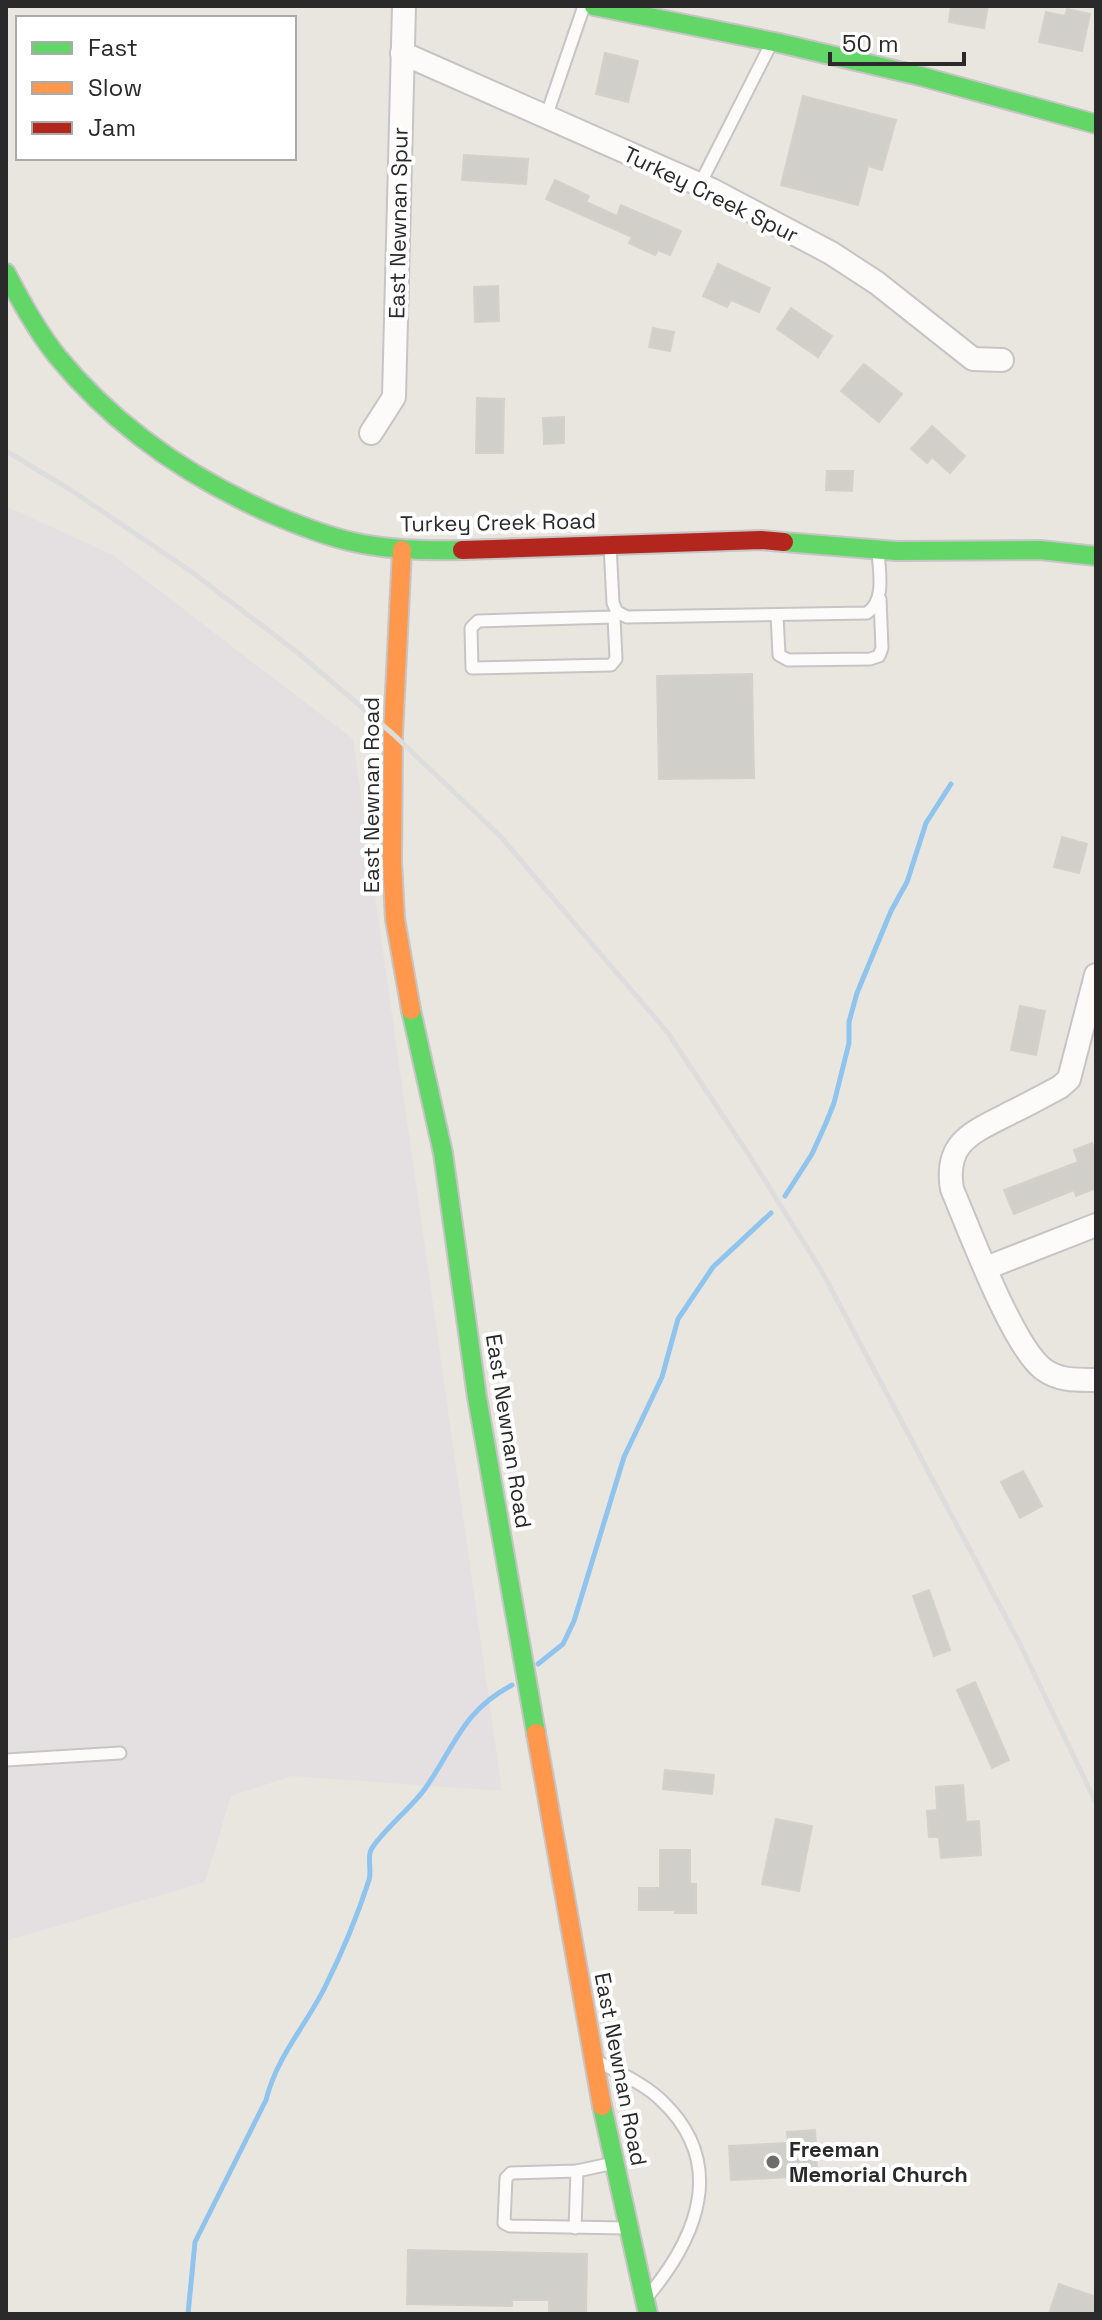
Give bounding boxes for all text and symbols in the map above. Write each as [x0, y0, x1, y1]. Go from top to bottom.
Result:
legend [16, 16, 296, 160]
scale bar [830, 16, 964, 66]
text: 50 m [842, 28, 899, 59]
text: Fast [88, 32, 138, 63]
text: Slow [88, 72, 142, 103]
text: Jam [88, 112, 136, 143]
street label: East Newnan Spur [382, 127, 414, 319]
street label: Turkey Creek Spur [619, 139, 803, 249]
street label: Turkey Creek Road [400, 506, 596, 538]
street label: East Newnan Road [357, 697, 385, 893]
street label: East Newnan Road [480, 1332, 538, 1530]
street label: East Newnan Road [589, 1970, 653, 2168]
place label: Freeman Memorial Church [789, 2135, 968, 2188]
marker: Freeman Memorial Church [764, 2153, 782, 2171]

